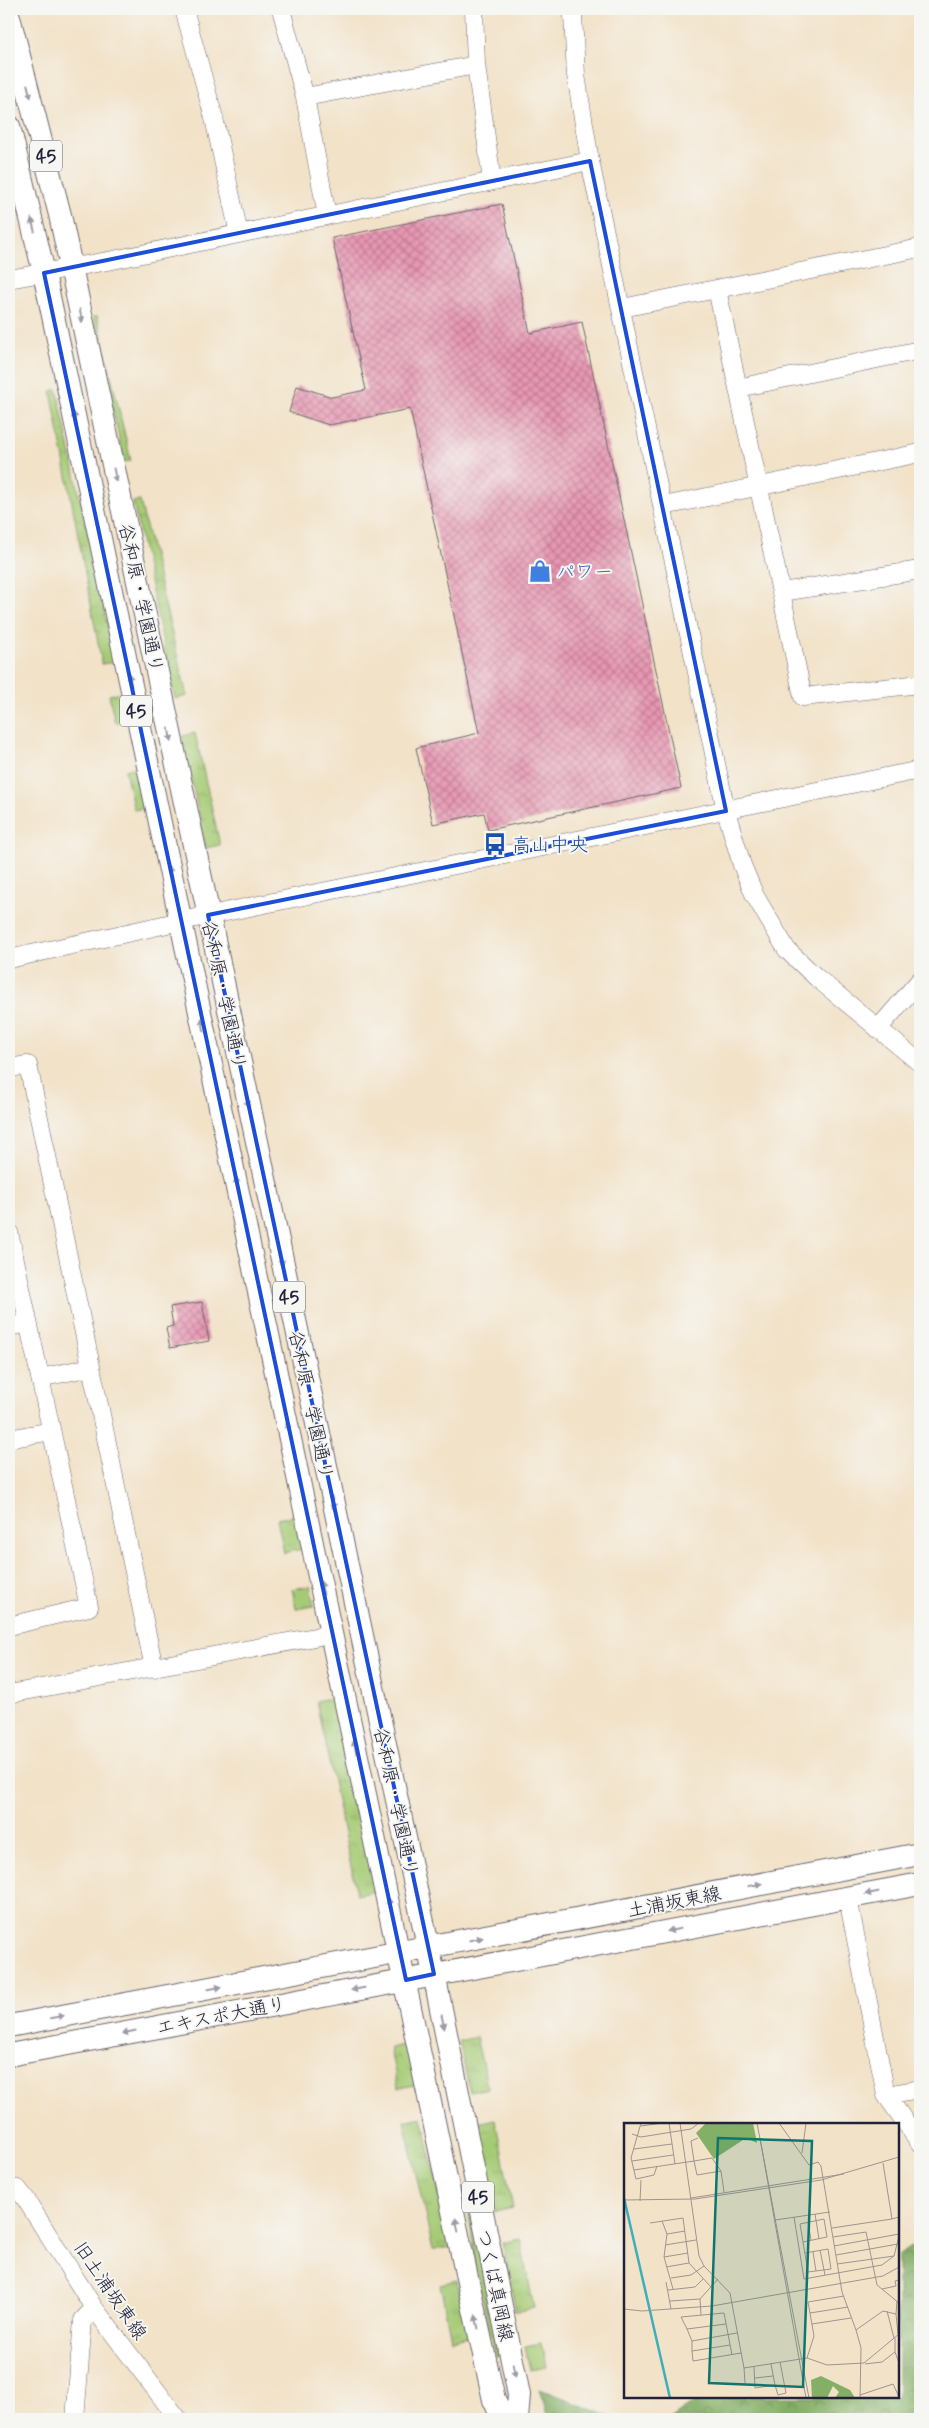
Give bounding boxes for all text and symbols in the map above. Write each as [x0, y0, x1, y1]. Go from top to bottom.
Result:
one-way arrow [25, 84, 33, 99]
road number: 45 [30, 140, 62, 172]
one-way arrow [29, 218, 37, 233]
one-way arrow [78, 308, 86, 324]
one-way arrow [71, 412, 79, 427]
one-way arrow [112, 467, 120, 483]
street label: 谷和原・学園通り [113, 521, 169, 675]
shop icon: パワー [527, 558, 553, 584]
place label: パワー [556, 560, 613, 585]
one-way arrow [126, 672, 134, 687]
road number: 45 [120, 696, 152, 726]
one-way arrow [167, 727, 175, 743]
bus stop icon: 高山中央 [482, 831, 508, 857]
place label: 高山中央 [512, 833, 588, 858]
one-way arrow [166, 864, 174, 880]
street label: 谷和原・学園通り [196, 918, 252, 1072]
one-way arrow [199, 1017, 207, 1032]
one-way arrow [243, 1092, 251, 1107]
one-way arrow [232, 1175, 240, 1191]
one-way arrow [277, 1251, 285, 1266]
road number: 45 [273, 1281, 305, 1312]
street label: 谷和原・学園通り [283, 1328, 339, 1482]
one-way arrow [284, 1421, 292, 1436]
one-way arrow [329, 1496, 337, 1511]
one-way arrow [317, 1579, 325, 1595]
street label: 谷和原・学園通り [368, 1725, 424, 1879]
one-way arrow [351, 1739, 359, 1754]
one-way arrow [748, 1880, 764, 1888]
street label: 土浦坂東線 [625, 1881, 723, 1924]
one-way arrow [865, 1889, 880, 1897]
one-way arrow [386, 1898, 394, 1913]
one-way arrow [666, 1926, 682, 1934]
one-way arrow [468, 1935, 484, 1943]
one-way arrow [207, 1983, 223, 1991]
one-way arrow [349, 1986, 365, 1994]
street label: エキスポ大通り [154, 1992, 288, 2041]
one-way arrow [49, 2013, 64, 2021]
one-way arrow [440, 2015, 448, 2031]
one-way arrow [121, 2029, 137, 2037]
inset map [624, 2123, 899, 2398]
road number: 45 [462, 2182, 494, 2212]
one-way arrow [452, 2217, 460, 2233]
street label: つくば真岡線 [470, 2227, 519, 2344]
street label: 旧土浦坂東線 [68, 2237, 152, 2345]
one-way arrow [473, 2314, 481, 2330]
one-way arrow [510, 2363, 518, 2379]

